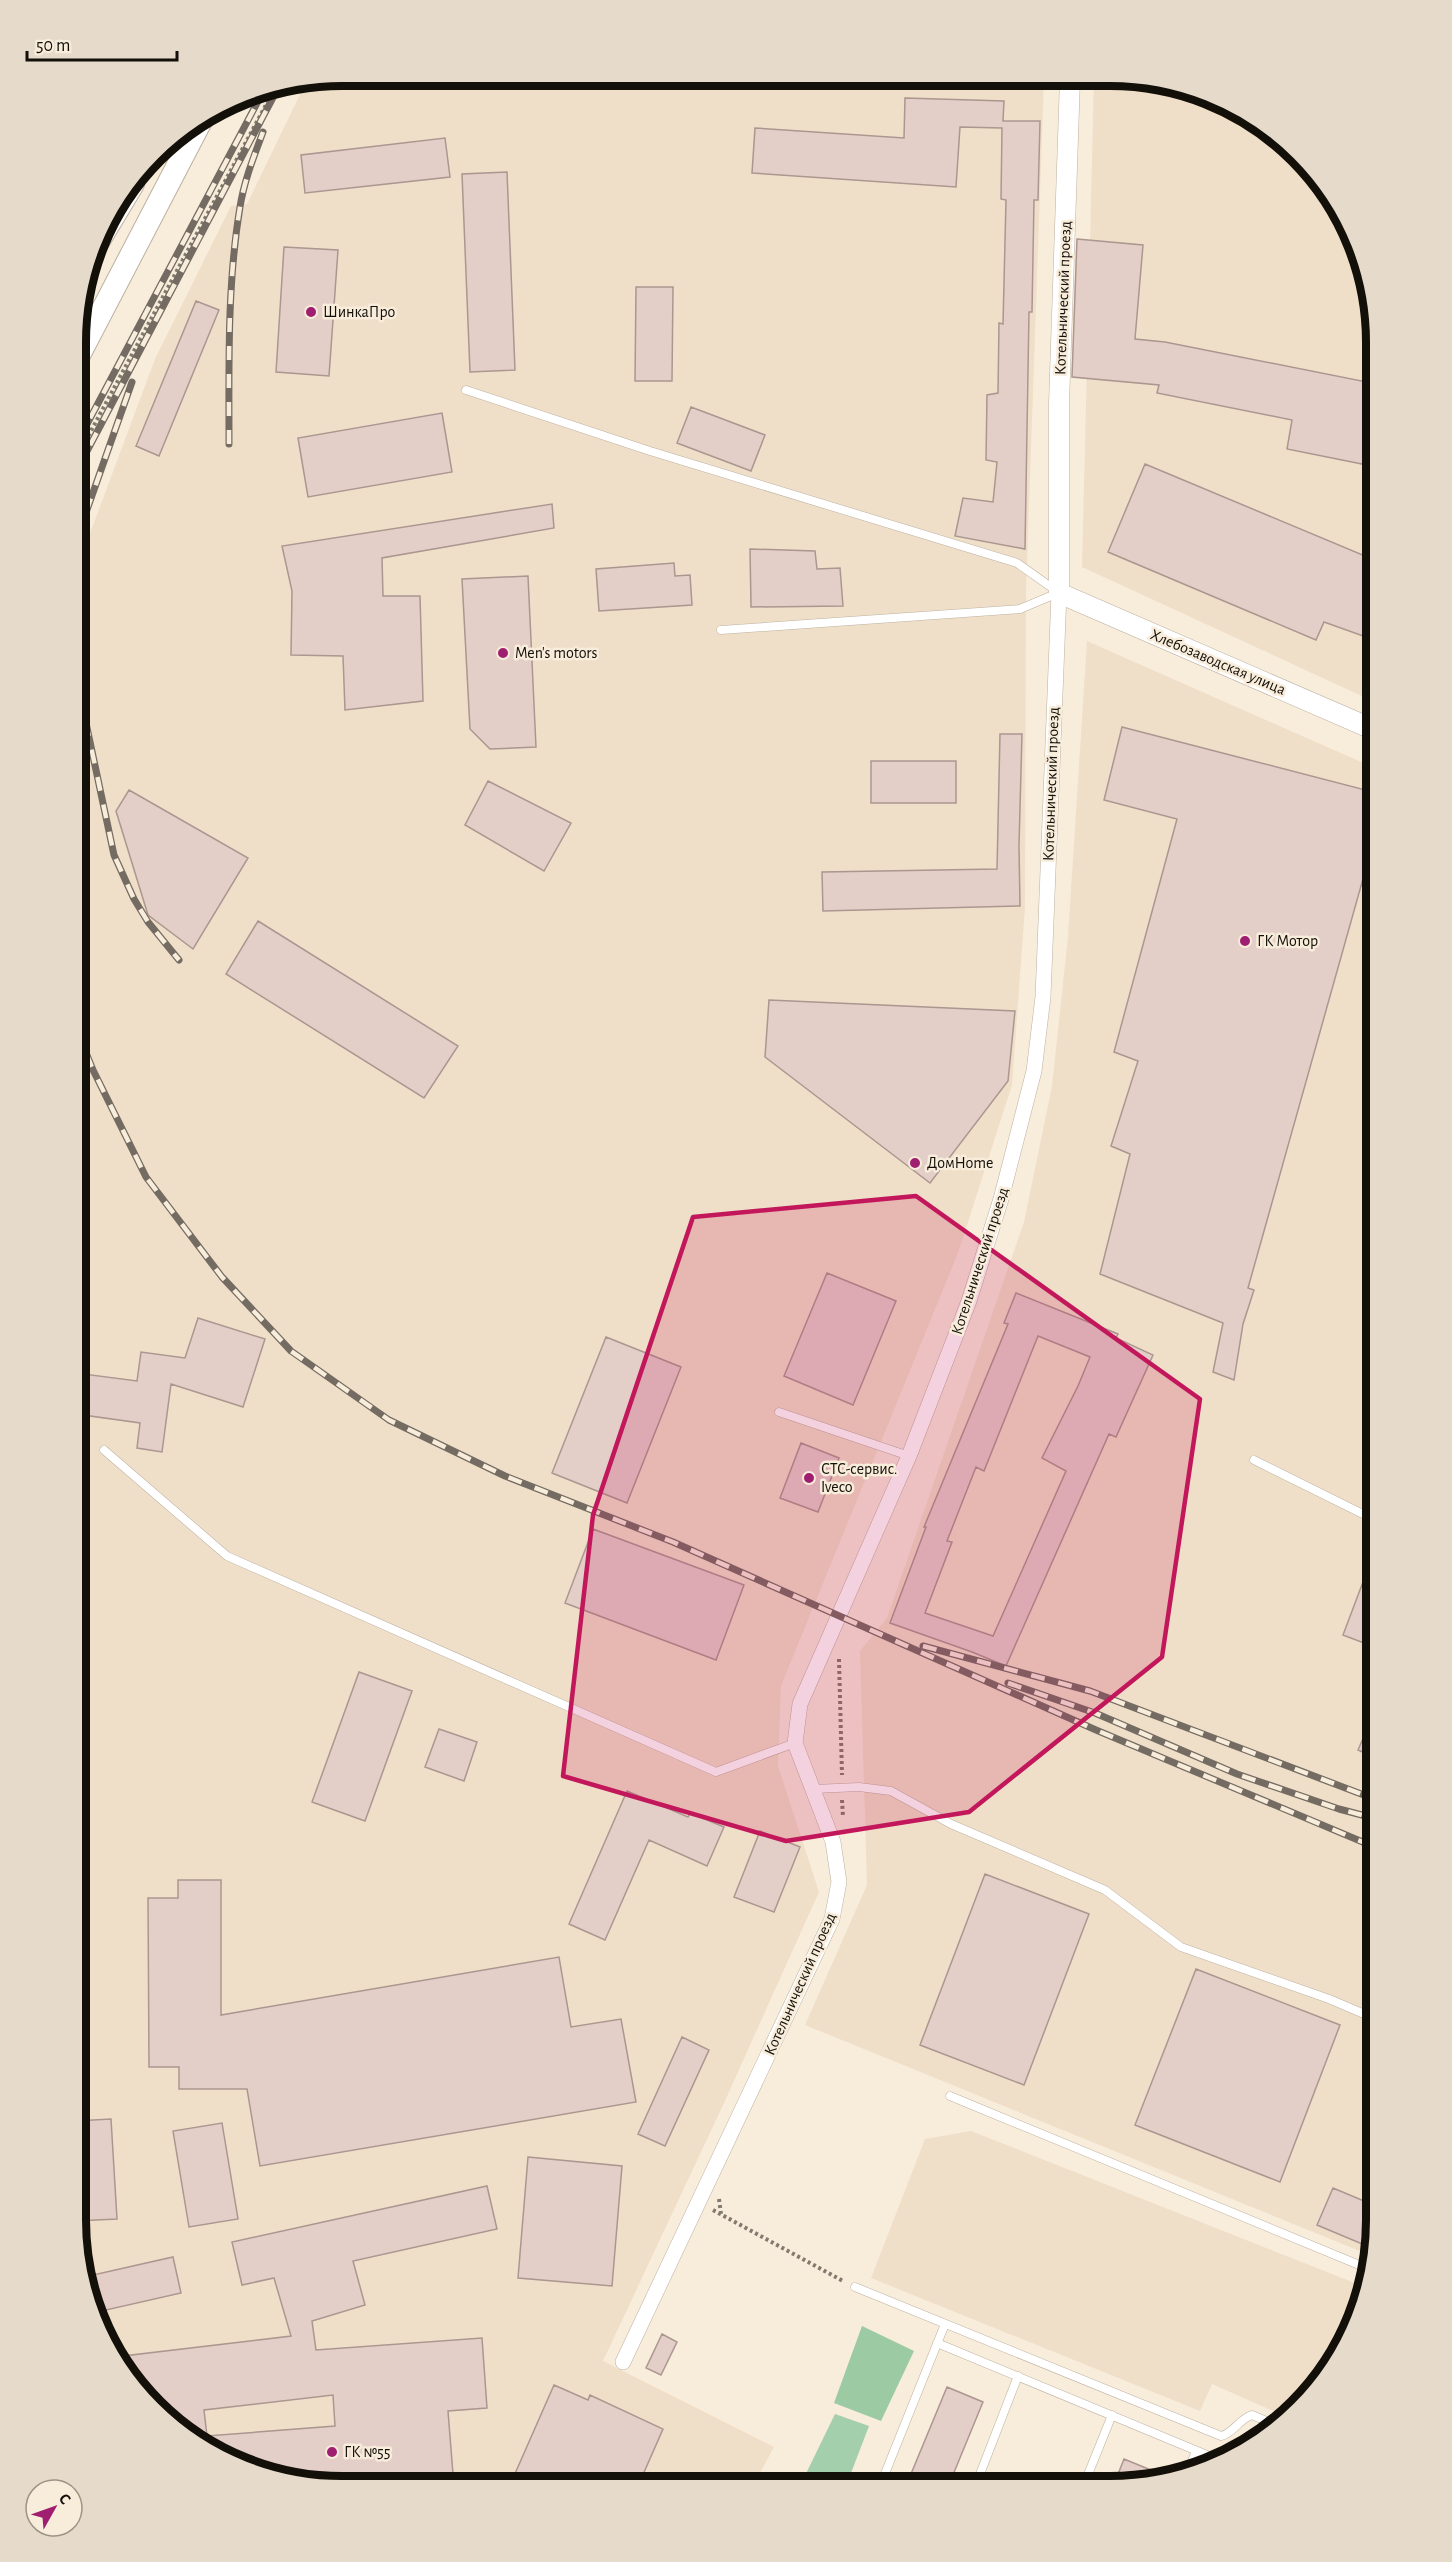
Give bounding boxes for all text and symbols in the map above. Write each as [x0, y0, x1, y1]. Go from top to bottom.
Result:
scale bar [27, 24, 177, 62]
text: 50 m [36, 37, 70, 55]
street label: Котельнический проезд [1052, 221, 1074, 375]
place label: ШинкаПро [323, 304, 396, 320]
marker: ШинкаПро [304, 305, 318, 319]
street label: Хлебозаводская улица [1148, 626, 1288, 699]
place label: Men's motors [515, 645, 598, 661]
marker: Men's motors [496, 646, 510, 660]
street label: Котельнический проезд [1040, 707, 1062, 861]
place label: ГК Мотор [1257, 933, 1318, 949]
marker: ГК Мотор [1238, 934, 1252, 948]
place label: ДомHome [927, 1155, 993, 1171]
marker: ДомHome [908, 1156, 922, 1170]
street label: Котельнический проезд [949, 1185, 1011, 1337]
place label: СТС-сервис. Iveco [821, 1461, 897, 1495]
marker: СТС-сервис. Iveco [802, 1471, 816, 1485]
street label: Котельнический проезд [761, 1910, 839, 2058]
place label: ГК №55 [344, 2444, 391, 2460]
marker: ГК №55 [325, 2445, 339, 2459]
north arrow [24, 2478, 84, 2538]
text: С [56, 2490, 74, 2508]

